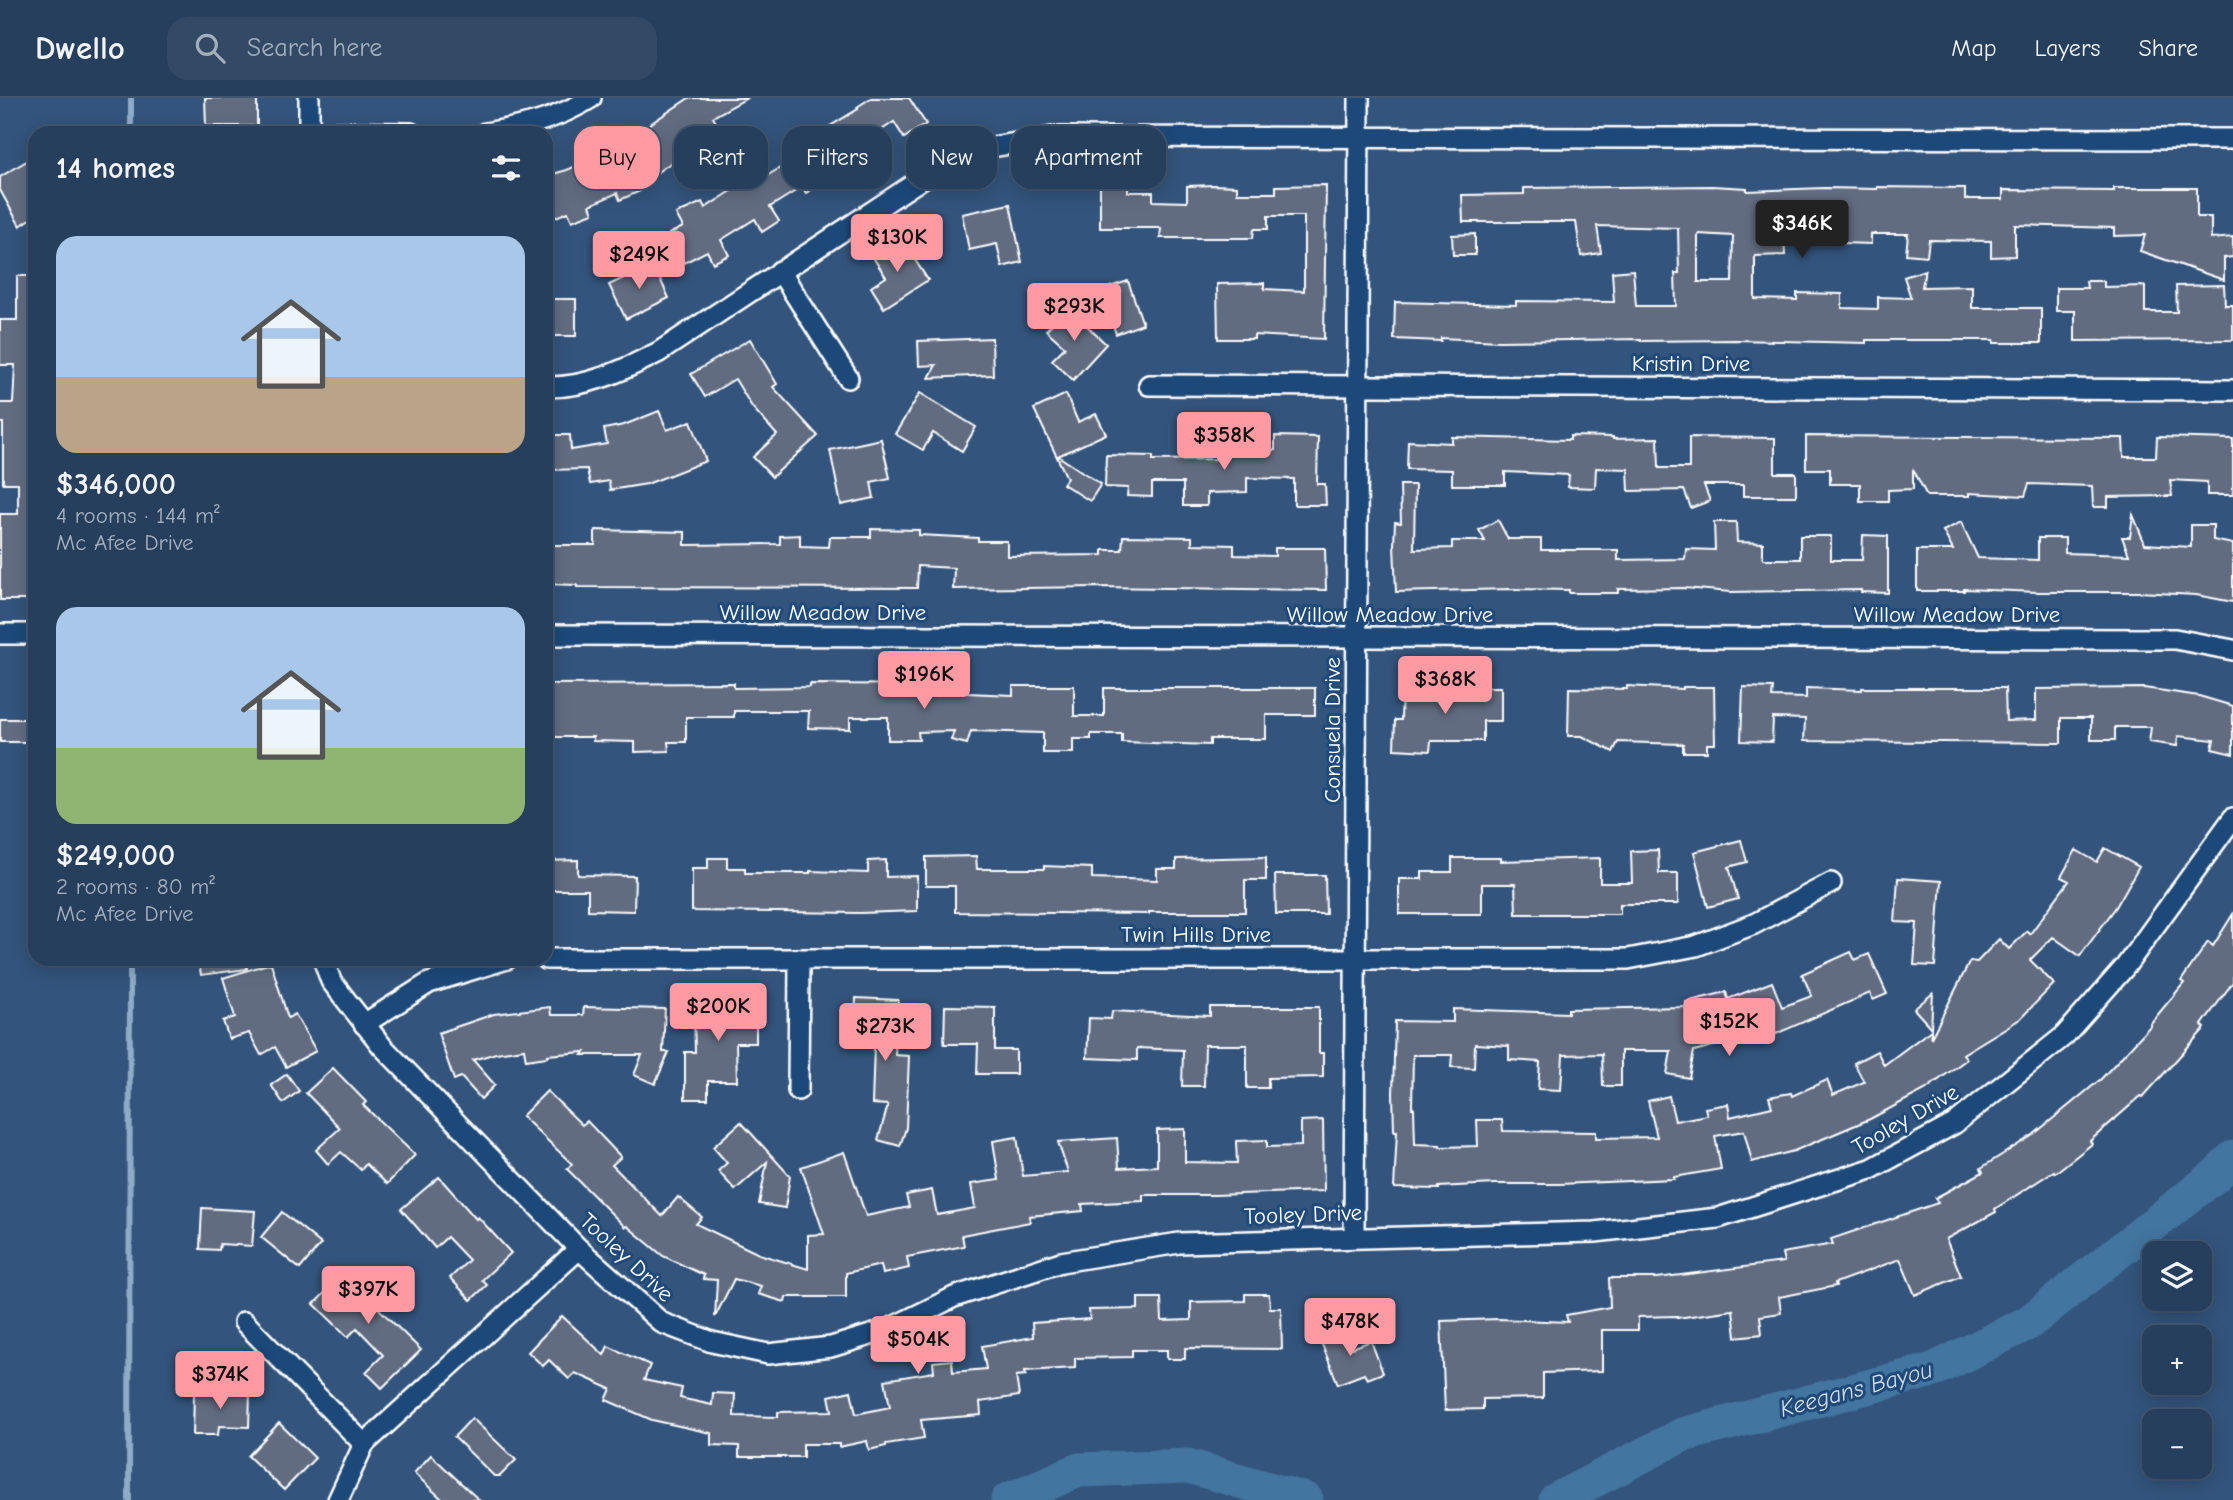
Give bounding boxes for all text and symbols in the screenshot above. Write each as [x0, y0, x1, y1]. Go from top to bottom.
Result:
search box [167, 17, 657, 80]
text: Dwello [35, 29, 125, 67]
icon: search [191, 29, 229, 67]
text: Search here [247, 33, 382, 63]
text: Map [1951, 34, 1997, 62]
text: Layers [2035, 34, 2100, 62]
text: Share [2138, 34, 2198, 62]
chip: Buy [574, 126, 660, 189]
chip: Rent [674, 126, 768, 189]
chip: Filters [782, 126, 892, 189]
chip: New [906, 126, 997, 189]
chip: Apartment [1011, 126, 1166, 189]
icon: filters [487, 149, 525, 187]
text: 14 homes [56, 151, 175, 186]
pin: $346K [1753, 200, 1851, 260]
text: $346K [1772, 209, 1832, 236]
pin: $130K [848, 214, 946, 274]
text: $130K [867, 223, 927, 250]
pin: $249K [590, 232, 688, 291]
text: $249K [609, 240, 669, 267]
icon: home [228, 281, 354, 407]
pin: $293K [1025, 284, 1123, 343]
text: $293K [1043, 292, 1105, 319]
street label: Kristin Drive [1632, 350, 1750, 377]
pin: $358K [1175, 412, 1273, 472]
text: $358K [1193, 421, 1255, 448]
text: $346,000 [56, 467, 176, 502]
text: 4 rooms · 144 m² [56, 502, 220, 529]
text: Mc Afee Drive [56, 529, 194, 556]
street label: Willow Meadow Drive [720, 599, 926, 626]
street label: Willow Meadow Drive [1287, 601, 1493, 628]
street label: Willow Meadow Drive [1854, 601, 2060, 628]
icon: home [228, 652, 354, 778]
pin: $196K [875, 652, 973, 711]
pin: $368K [1396, 656, 1494, 716]
street label: Consuela Drive [1319, 657, 1346, 803]
text: $196K [894, 660, 954, 687]
text: $368K [1414, 665, 1476, 692]
text: $249,000 [56, 838, 175, 873]
text: 2 rooms · 80 m² [56, 873, 215, 900]
text: Mc Afee Drive [56, 900, 194, 927]
street label: Twin Hills Drive [1121, 921, 1271, 948]
pin: $200K [669, 984, 767, 1043]
text: $200K [686, 992, 750, 1019]
pin: $152K [1680, 998, 1778, 1058]
pin: $273K [836, 1004, 934, 1063]
text: $152K [1699, 1007, 1759, 1034]
text: $273K [855, 1012, 915, 1039]
street label: Tooley Drive [1847, 1078, 1963, 1161]
street label: Tooley Drive [1243, 1199, 1363, 1230]
street label: Tooley Drive [574, 1207, 679, 1308]
map controls [2142, 1241, 2212, 1479]
button: layers [2142, 1241, 2212, 1311]
pin: $397K [319, 1266, 417, 1326]
text: $397K [338, 1275, 398, 1302]
pin: $478K [1301, 1298, 1399, 1358]
text: $478K [1320, 1307, 1380, 1334]
pin: $504K [869, 1316, 967, 1376]
text: $504K [887, 1325, 949, 1352]
button: + [2142, 1325, 2212, 1395]
pin: $374K [171, 1352, 269, 1411]
water label: Keegans Bayou [1777, 1355, 1935, 1423]
text: $374K [191, 1360, 249, 1387]
button: − [2142, 1409, 2212, 1479]

